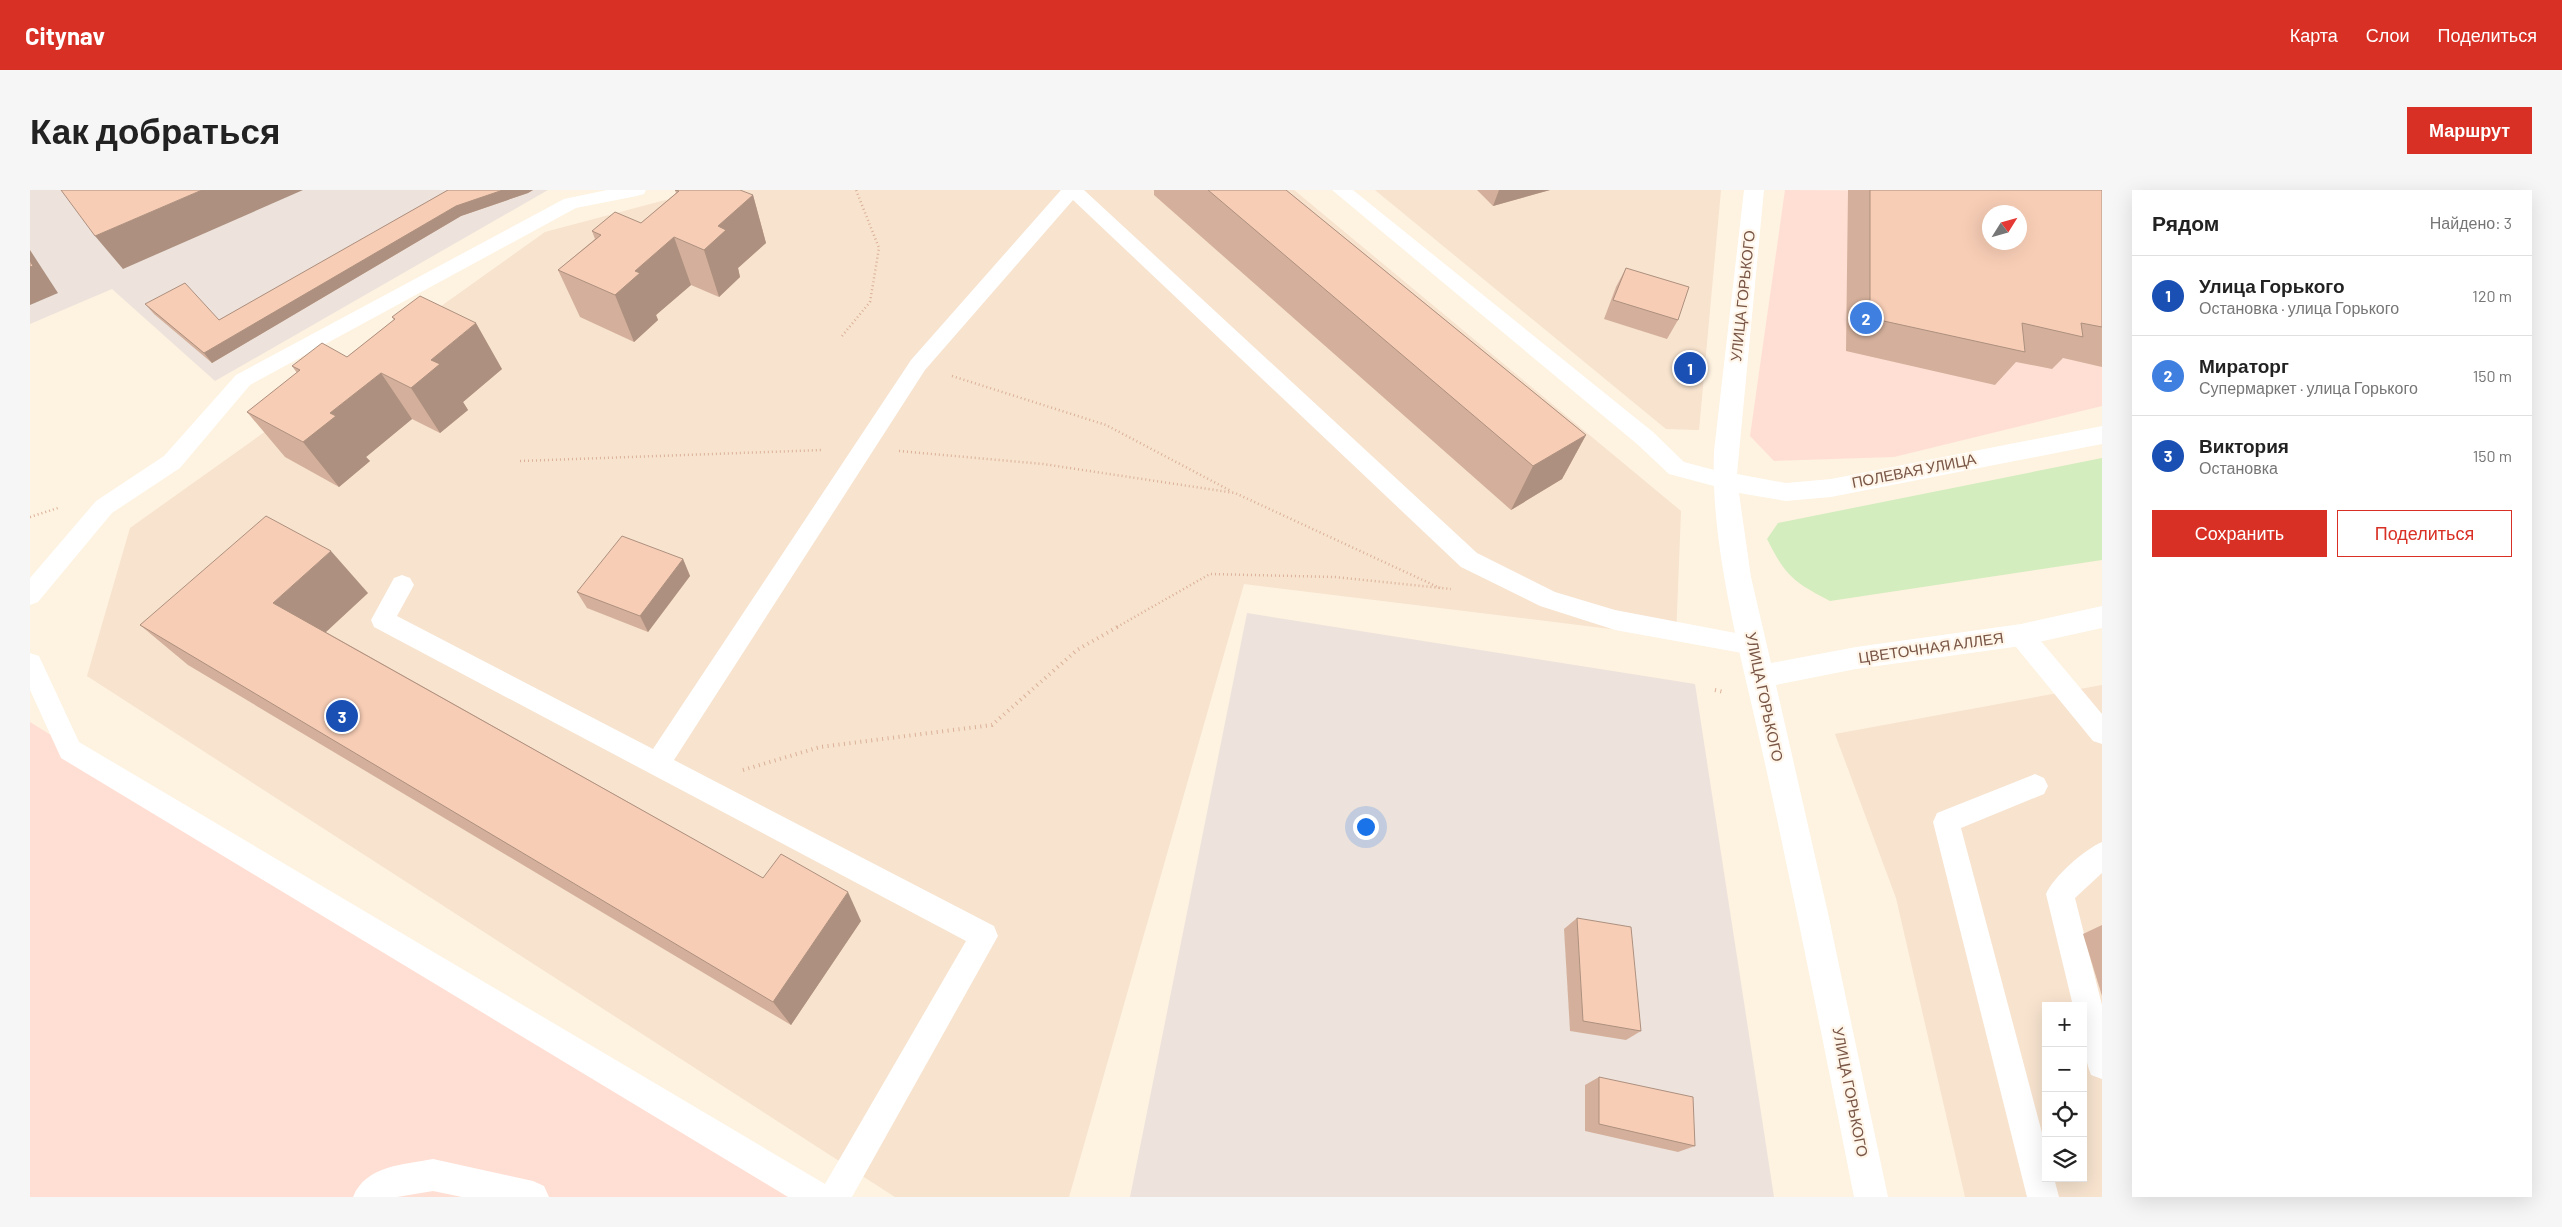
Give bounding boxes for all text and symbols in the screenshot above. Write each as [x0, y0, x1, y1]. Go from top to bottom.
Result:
text: Citynav [25, 21, 105, 50]
text: Карта [2290, 24, 2338, 46]
text: Слои [2366, 24, 2410, 46]
text: Поделиться [2438, 24, 2537, 46]
button: Маршрут [2407, 107, 2532, 154]
text: Как добраться [30, 109, 280, 151]
north arrow [1982, 205, 2027, 250]
text: Рядом [2152, 210, 2219, 235]
text: Найдено: 3 [2430, 213, 2512, 232]
street label: УЛИЦА ГОРЬКОГО [1726, 229, 1758, 362]
text: Улица Горького [2199, 274, 2345, 297]
text: 1 [2165, 286, 2171, 305]
text: 120 m [2472, 286, 2512, 305]
text: Остановка · улица Горького [2199, 298, 2399, 317]
pin: 2 [1850, 299, 1882, 337]
pin: 1 [1674, 349, 1706, 387]
text: Мираторг [2199, 354, 2289, 377]
text: 2 [2164, 366, 2172, 385]
text: 150 m [2473, 366, 2512, 385]
text: Супермаркет · улица Горького [2199, 378, 2418, 397]
text: Виктория [2199, 434, 2289, 457]
text: 3 [2164, 446, 2172, 465]
text: 150 m [2473, 446, 2512, 465]
street label: ПОЛЕВАЯ УЛИЦА [1850, 449, 1977, 491]
text: Остановка [2199, 458, 2278, 477]
button: Сохранить [2152, 510, 2327, 557]
button: Поделиться [2337, 510, 2512, 557]
street label: ЦВЕТОЧНАЯ АЛЛЕЯ [1857, 628, 2005, 666]
street label: УЛИЦА ГОРЬКОГО [1742, 630, 1787, 763]
pin: 3 [326, 697, 358, 735]
your location [1353, 814, 1379, 840]
map controls [2042, 1002, 2087, 1182]
button: + [2042, 1002, 2087, 1047]
street label: УЛИЦА ГОРЬКОГО [1830, 1025, 1872, 1158]
button: − [2042, 1047, 2087, 1092]
button: locate [2042, 1092, 2087, 1137]
button: layers [2042, 1137, 2087, 1182]

